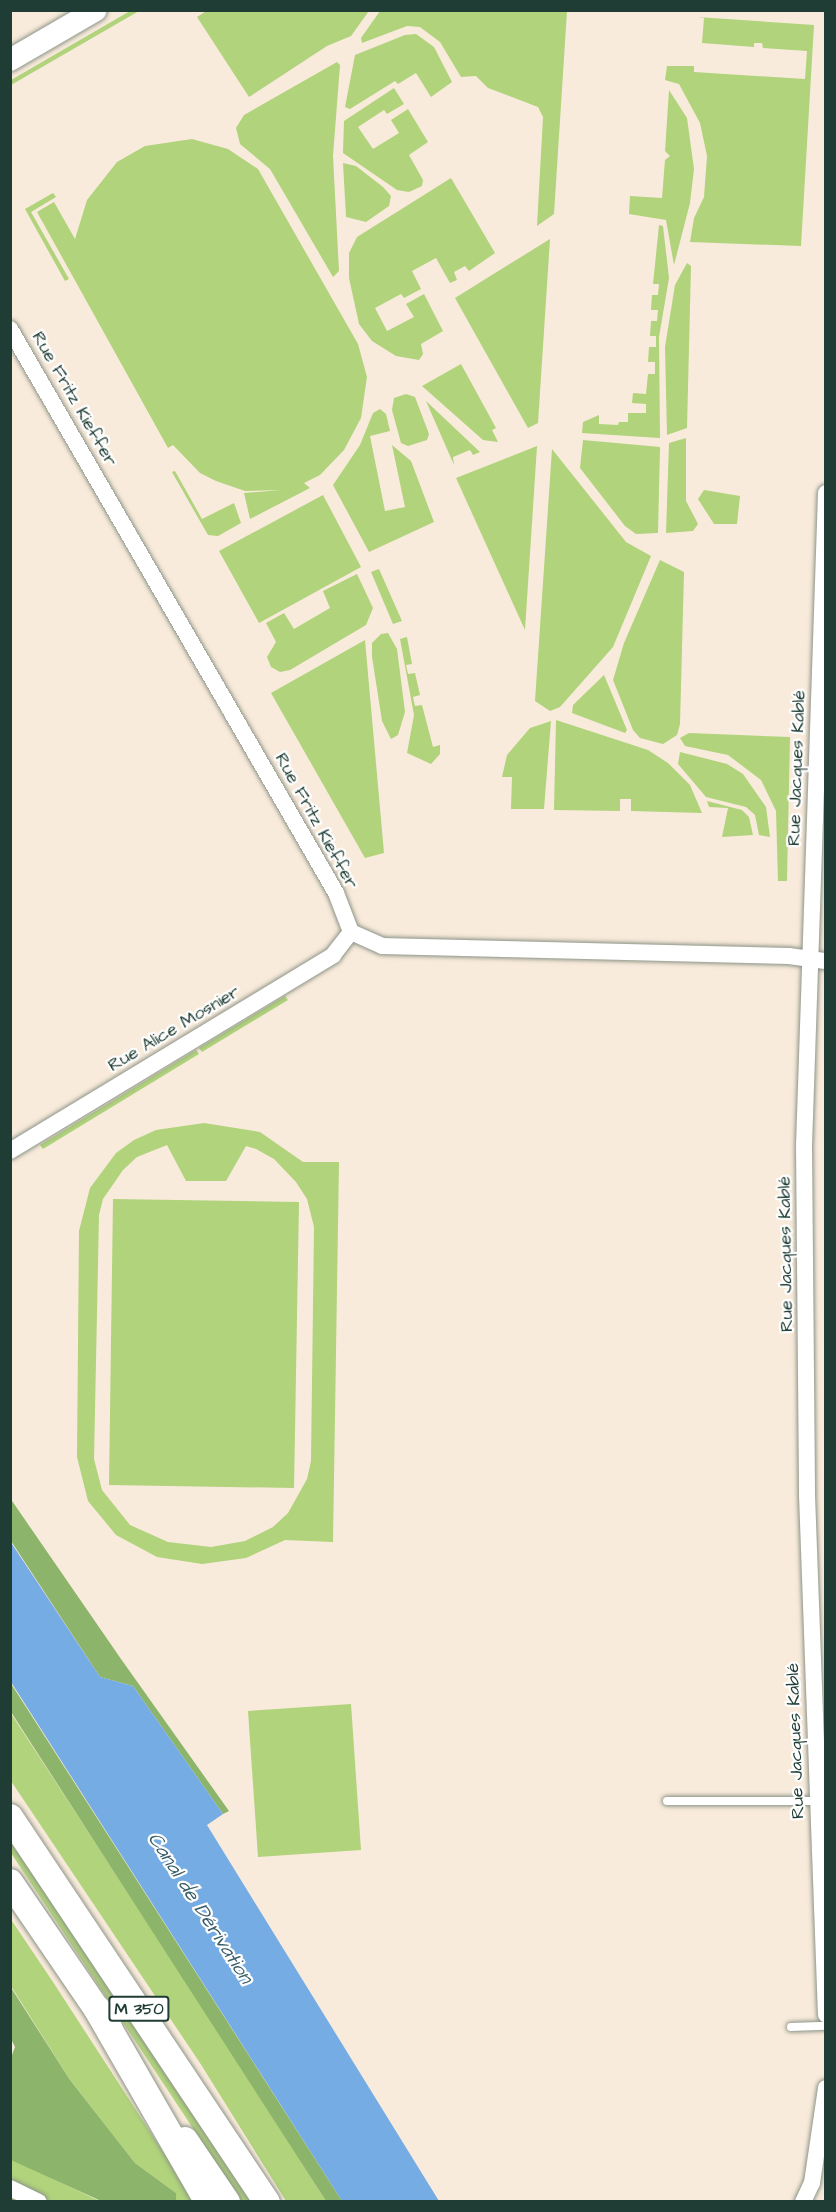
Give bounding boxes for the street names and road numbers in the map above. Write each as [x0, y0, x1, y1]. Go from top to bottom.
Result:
street label: Rue Fritz Kieffer [27, 328, 121, 470]
street label: Rue Jacques Kablé [783, 690, 811, 846]
street label: Rue Fritz Kieffer [270, 749, 362, 893]
street label: Rue Alice Mosnier [104, 981, 244, 1077]
street label: Rue Jacques Kablé [774, 1176, 798, 1332]
street label: Rue Jacques Kablé [782, 1663, 810, 1819]
road number: M 350 [108, 1996, 170, 2022]

